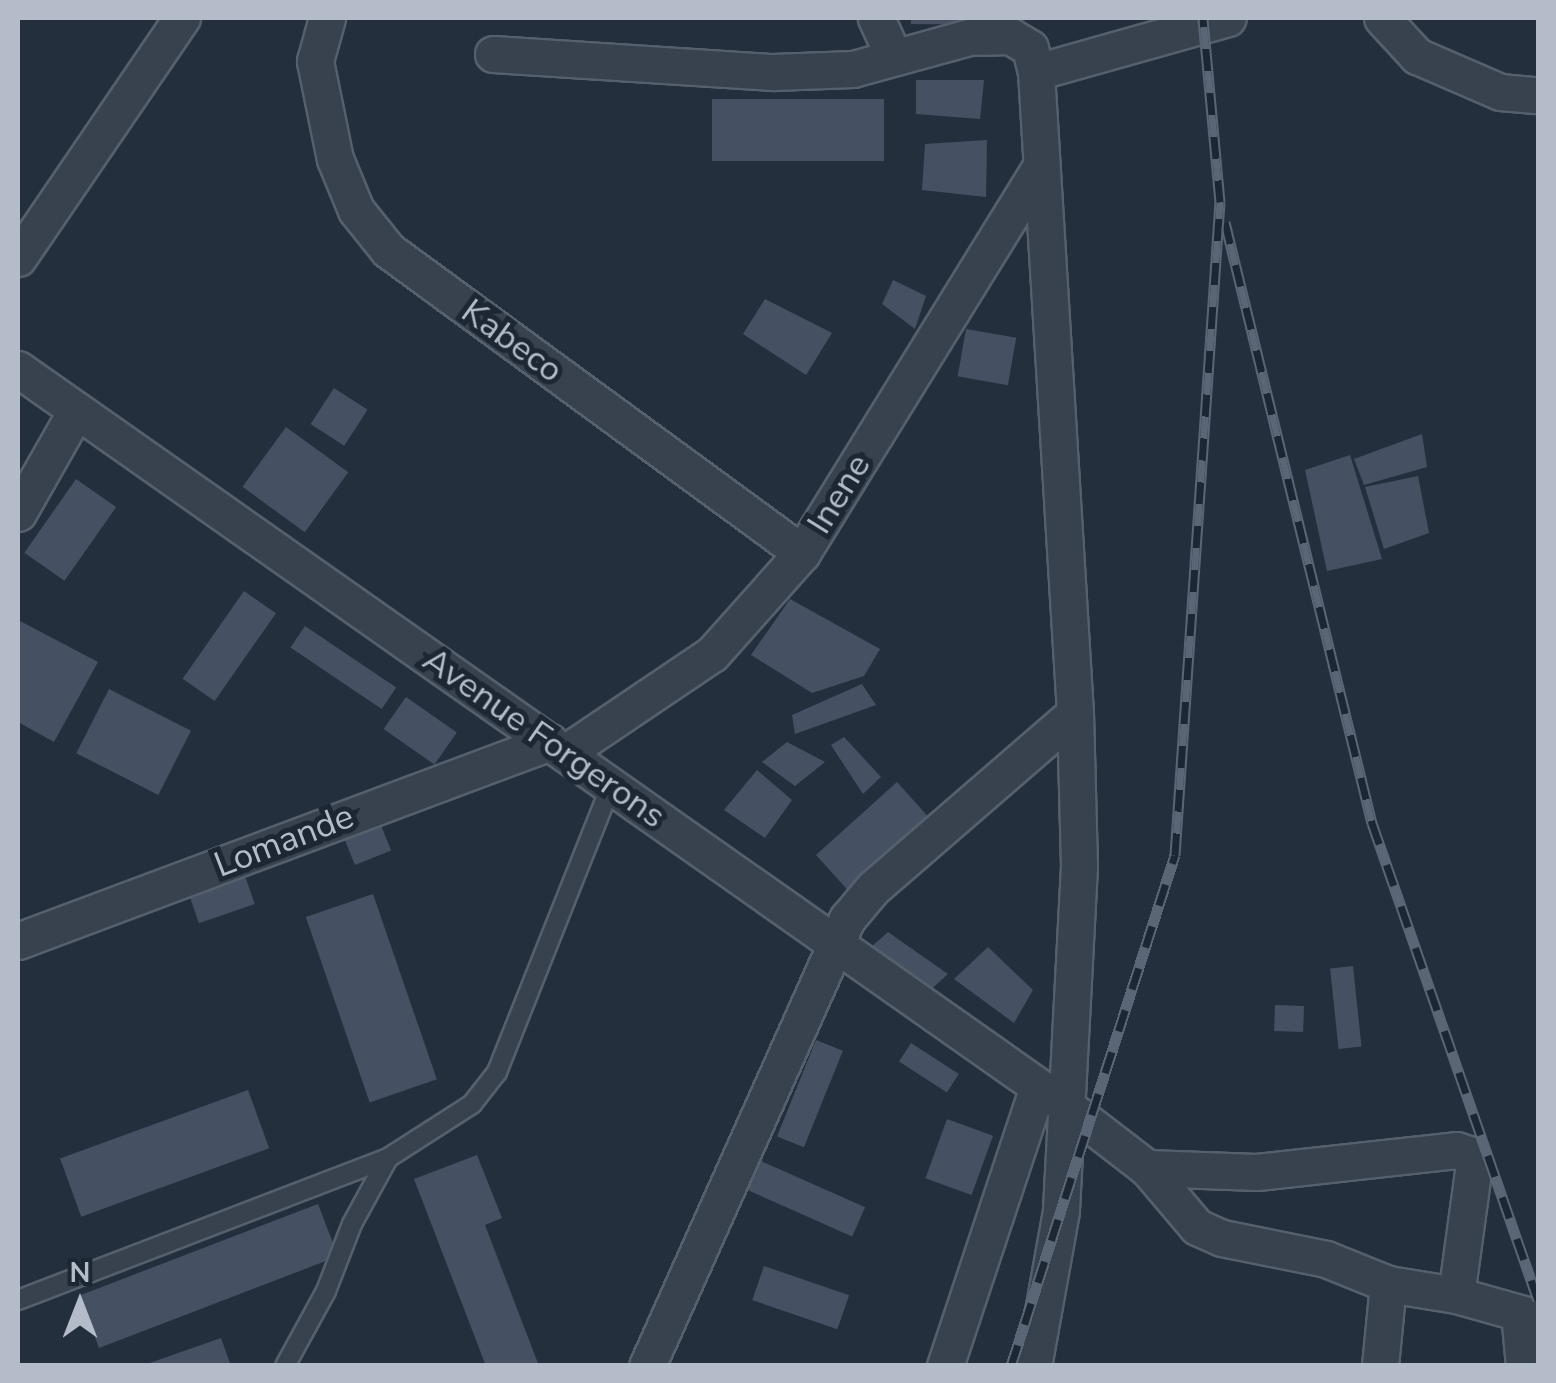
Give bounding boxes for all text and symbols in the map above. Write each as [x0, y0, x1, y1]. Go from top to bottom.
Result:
street label: Kabeco [453, 290, 571, 392]
street label: Inene [798, 446, 880, 542]
street label: Avenue Forgerons [415, 639, 673, 837]
street label: Lomande [208, 795, 360, 887]
north arrow [30, 1253, 130, 1353]
text: N [70, 1254, 90, 1292]

